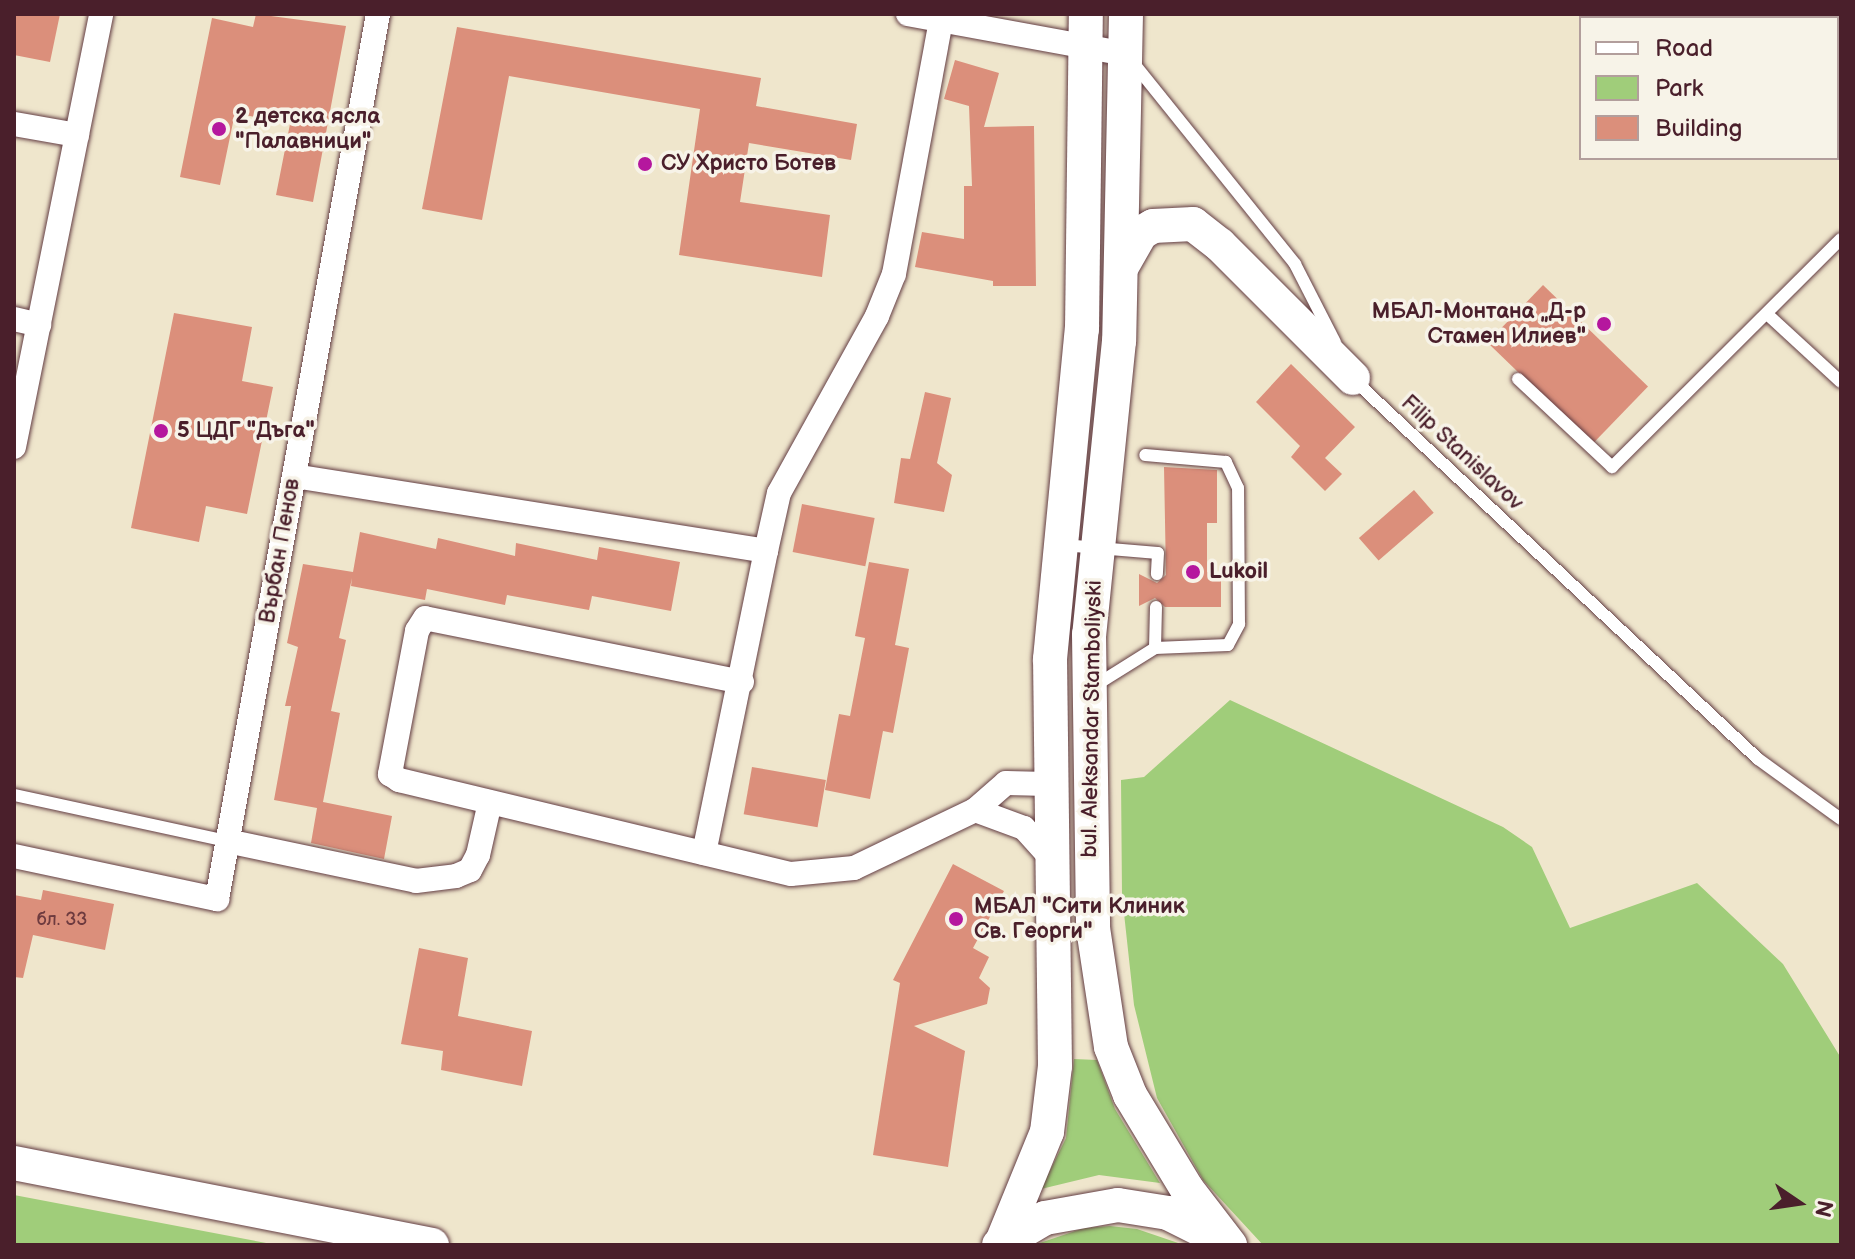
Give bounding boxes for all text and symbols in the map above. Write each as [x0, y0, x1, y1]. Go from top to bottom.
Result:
legend [1579, 16, 1839, 160]
text: Road [1655, 34, 1713, 63]
text: Park [1655, 74, 1703, 103]
place label: 2 детска ясла "Палавници" [235, 103, 380, 154]
text: Building [1655, 114, 1742, 143]
marker: 2 детска ясла "Палавници" [210, 120, 228, 138]
place label: СУ Христо Ботев [661, 151, 836, 177]
marker: СУ Христо Ботев [636, 155, 654, 173]
place label: МБАЛ-Монтана „Д-р Стамен Илиев" [1372, 298, 1586, 350]
marker: МБАЛ-Монтана „Д-р Стамен Илиев" [1593, 313, 1615, 335]
street label: Filip Stanislavov [1395, 390, 1529, 516]
place label: 5 ЦДГ "Дъга" [177, 418, 315, 444]
marker: 5 ЦДГ "Дъга" [152, 422, 170, 440]
street label: Върбан Пенов [254, 477, 306, 625]
place label: Lukoil [1209, 559, 1268, 585]
marker: Lukoil [1184, 563, 1202, 581]
street label: bul. Aleksandar Stamboliyski [1076, 580, 1108, 858]
place label: МБАЛ "Сити Клиник Св. Георги" [974, 893, 1185, 944]
marker: МБАЛ "Сити Клиник Св. Георги" [945, 908, 967, 930]
house number: бл. 33 [37, 909, 87, 931]
north arrow [1759, 1163, 1839, 1243]
text: N [1808, 1197, 1838, 1220]

